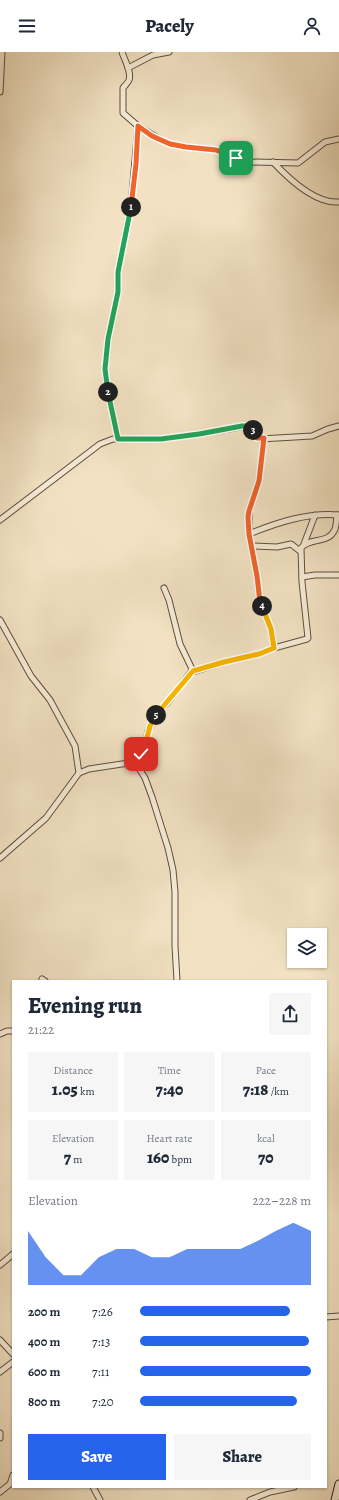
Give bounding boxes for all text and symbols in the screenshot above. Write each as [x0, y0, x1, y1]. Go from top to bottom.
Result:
text: Pacely [145, 14, 194, 38]
icon: menu [16, 15, 38, 37]
icon: person [301, 15, 323, 37]
pin [219, 141, 253, 175]
icon: arrive [225, 147, 247, 169]
pin: 1 [121, 197, 141, 217]
text: 1 [129, 199, 133, 214]
pin: 2 [98, 382, 118, 402]
text: 2 [105, 384, 111, 399]
pin: 3 [243, 420, 263, 440]
text: 3 [251, 422, 255, 437]
pin: 4 [252, 596, 272, 616]
text: 4 [259, 598, 265, 613]
pin: 5 [146, 705, 166, 725]
text: 5 [154, 707, 158, 722]
pin [124, 737, 158, 771]
icon: check [130, 743, 152, 765]
map controls [287, 928, 327, 968]
button: layers [287, 928, 327, 968]
text: Evening run [28, 991, 142, 1021]
button: share [269, 993, 311, 1035]
text: 21:22 [28, 1021, 54, 1038]
text: Distance [53, 1063, 93, 1078]
text: Time [158, 1063, 181, 1078]
text: Pace [256, 1063, 276, 1078]
text: 1.05 [52, 1078, 78, 1101]
text: 7:40 [156, 1078, 183, 1101]
text: 7:18 [243, 1078, 268, 1101]
text: km [78, 1084, 95, 1099]
text: /km [268, 1084, 289, 1099]
text: Elevation [52, 1131, 94, 1146]
text: Heart rate [147, 1131, 192, 1146]
text: kcal [257, 1131, 275, 1146]
text: 7 [64, 1146, 71, 1169]
text: 160 [147, 1146, 169, 1169]
text: 70 [258, 1146, 274, 1169]
text: m [71, 1152, 82, 1167]
text: bpm [169, 1152, 192, 1167]
text: Elevation [28, 1192, 78, 1209]
text: 222–228 m [253, 1192, 311, 1209]
text: 200 m [28, 1303, 61, 1320]
text: 7:26 [92, 1303, 113, 1320]
text: 400 m [28, 1333, 60, 1350]
text: 7:13 [92, 1333, 110, 1350]
text: 600 m [28, 1363, 60, 1380]
text: 7:11 [92, 1363, 109, 1380]
text: 800 m [28, 1393, 60, 1410]
text: 7:20 [92, 1393, 114, 1410]
button: Save [28, 1434, 166, 1480]
button: Share [174, 1434, 311, 1480]

